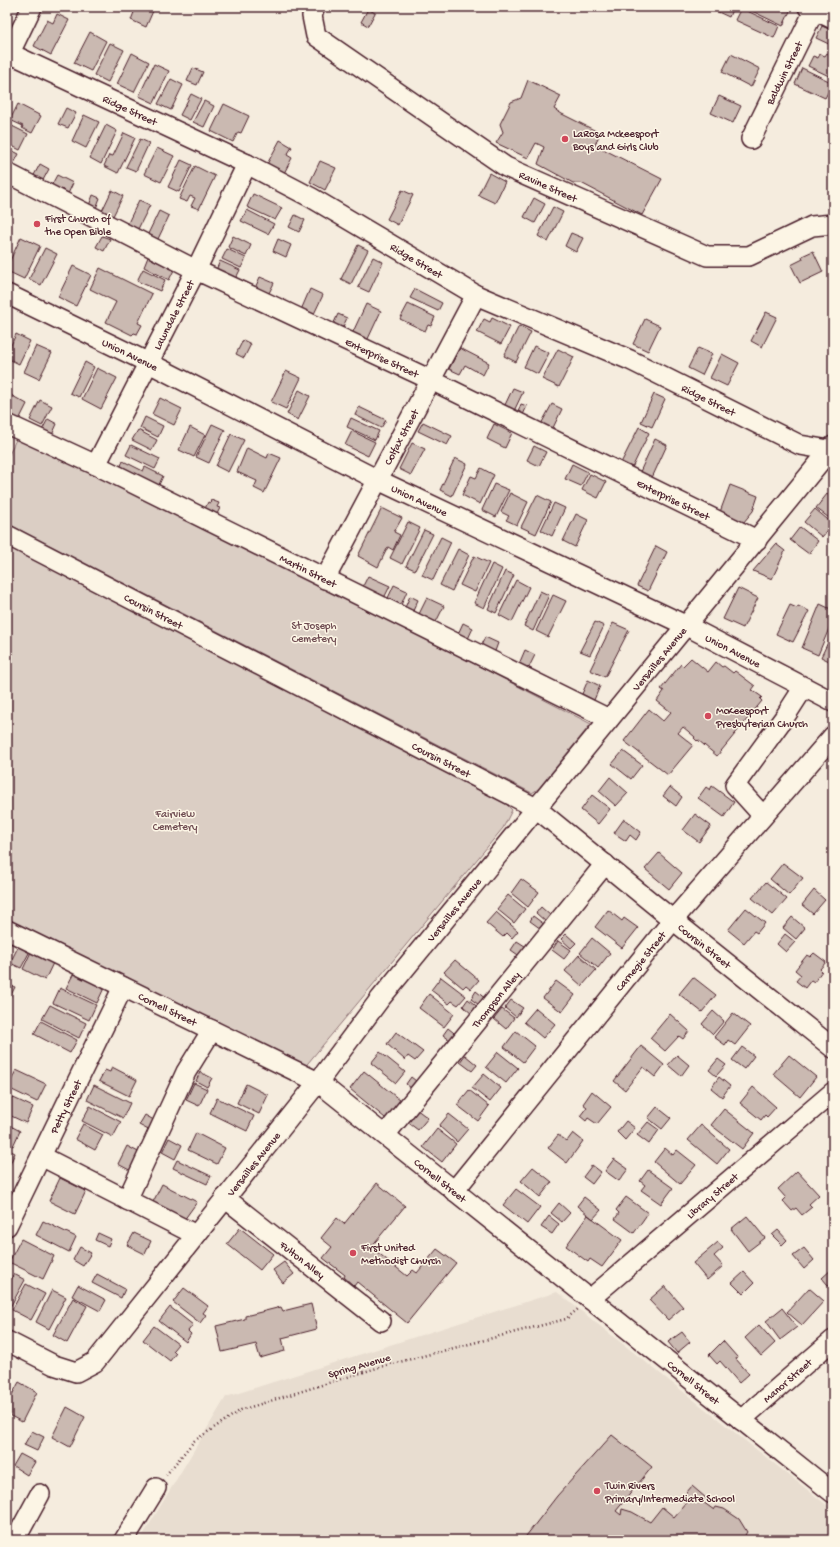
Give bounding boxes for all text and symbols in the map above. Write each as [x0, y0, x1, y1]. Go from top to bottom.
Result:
street label: Baldwin Street [764, 39, 807, 108]
street label: Ridge Street [100, 94, 160, 130]
place label: LaRosa Mckeesport Boys and Girls Club [572, 129, 660, 154]
marker: LaRosa Mckeesport Boys and Girls Club [560, 134, 570, 144]
street label: Ravine Street [517, 170, 580, 206]
place label: First Church of the Open Bible [44, 213, 112, 239]
marker: First Church of the Open Bible [32, 219, 42, 229]
street label: Ridge Street [388, 242, 445, 283]
street label: Lawndale Street [152, 277, 198, 352]
street label: Union Avenue [99, 337, 160, 375]
street label: Enterprise Street [343, 337, 421, 382]
street label: Ridge Street [679, 383, 738, 420]
street label: Colfax Street [383, 407, 423, 468]
street label: Enterprise Street [634, 478, 712, 524]
street label: Union Avenue [389, 483, 449, 520]
street label: Martin Street [277, 553, 339, 592]
street label: Coursin Street [121, 592, 185, 633]
park label: St Joseph Cemetery [292, 621, 337, 646]
street label: Versailles Avenue [630, 625, 690, 695]
street label: Union Avenue [703, 633, 762, 671]
place label: McKeesport Presbyterian Church [715, 706, 808, 731]
marker: McKeesport Presbyterian Church [703, 711, 713, 721]
street label: Coursin Street [409, 741, 473, 782]
park label: Fairview Cemetery [153, 809, 198, 834]
street label: Versailles Avenue [425, 876, 485, 945]
street label: Coursin Street [675, 922, 734, 973]
street label: Carnegie Street [614, 929, 670, 994]
street label: Thompson Alley [470, 969, 524, 1032]
street label: Cornell Street [136, 991, 199, 1030]
street label: Petty Street [48, 1077, 86, 1137]
street label: Versailles Avenue [225, 1130, 284, 1200]
street label: Cornell Street [411, 1157, 469, 1207]
street label: Library Street [685, 1171, 742, 1222]
street label: Fulton Alley [276, 1239, 327, 1283]
place label: First United Methodist Church [360, 1243, 441, 1268]
marker: First United Methodist Church [348, 1248, 358, 1258]
street label: Spring Avenue [327, 1352, 392, 1382]
street label: Manor Street [762, 1356, 816, 1406]
street label: Cornell Street [664, 1359, 722, 1409]
place label: Twin Rivers Primary/Intermediate School [604, 1481, 736, 1506]
marker: Twin Rivers Primary/Intermediate School [592, 1486, 602, 1496]

